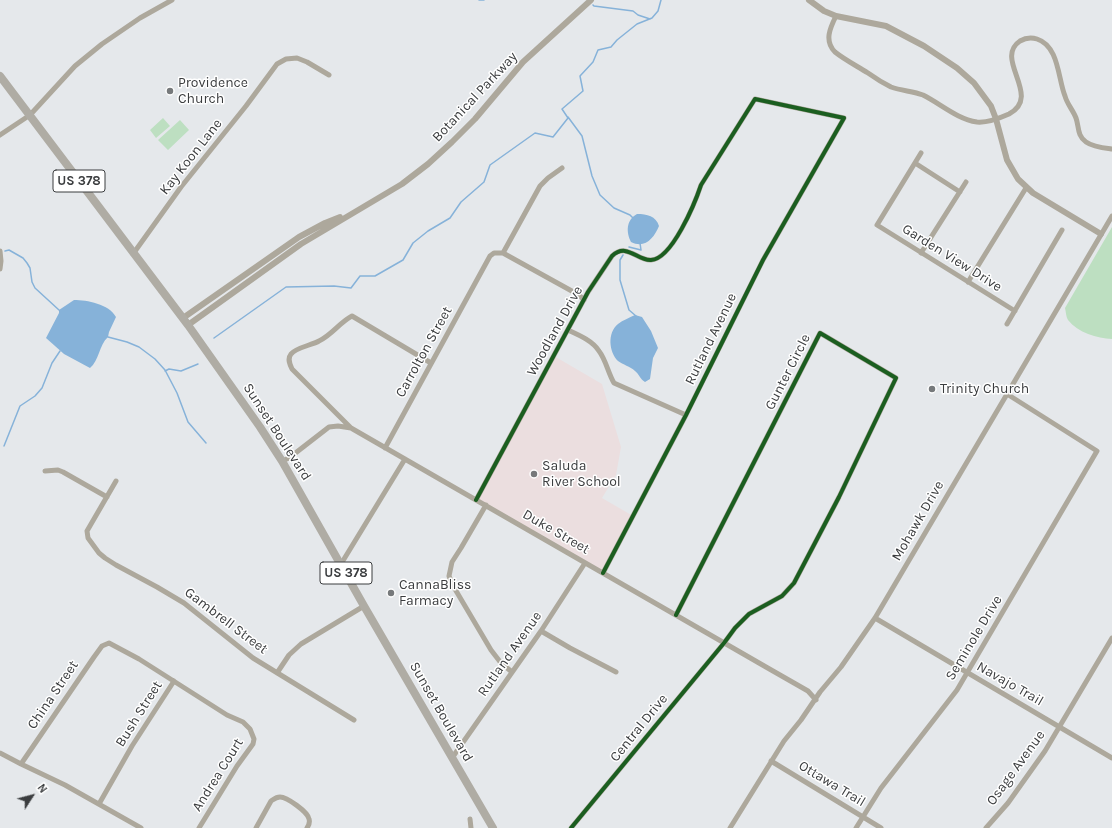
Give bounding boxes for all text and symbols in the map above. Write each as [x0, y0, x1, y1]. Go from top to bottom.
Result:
street label: Botanical Parkway [429, 49, 521, 145]
place label: Providence Church [178, 75, 248, 108]
marker: Providence Church [165, 86, 175, 96]
street label: Kay Koon Lane [156, 116, 226, 198]
road number: US 378 [53, 170, 105, 192]
street label: Garden View Drive [899, 221, 1005, 295]
street label: Woodland Drive [523, 283, 587, 379]
street label: Rutland Avenue [682, 290, 740, 388]
street label: Carrolton Street [392, 304, 456, 400]
street label: Gunter Circle [762, 331, 814, 413]
street label: Sunset Boulevard [239, 380, 315, 484]
place label: Trinity Church [940, 381, 1029, 397]
marker: Trinity Church [927, 384, 937, 394]
place label: Saluda River School [542, 458, 621, 490]
marker: Saluda River School [529, 469, 539, 479]
street label: Mohawk Drive [888, 478, 948, 564]
street label: Duke Street [520, 506, 592, 558]
road number: US 378 [320, 562, 372, 584]
place label: CannaBliss Farmacy [399, 577, 471, 610]
street label: Gambrell Street [181, 584, 271, 658]
marker: CannaBliss Farmacy [386, 588, 396, 598]
street label: Seminole Drive [942, 592, 1006, 684]
street label: Rutland Avenue [474, 608, 546, 700]
street label: China Street [24, 658, 82, 732]
street label: Navajo Trail [974, 658, 1046, 710]
street label: Sunset Boulevard [406, 659, 476, 765]
street label: Bush Street [112, 678, 166, 750]
street label: Central Drive [607, 691, 671, 765]
street label: Osage Avenue [983, 727, 1049, 809]
street label: Andrea Court [189, 735, 247, 815]
street label: Ottawa Trail [795, 757, 869, 811]
north arrow [12, 776, 52, 816]
text: N [35, 782, 50, 796]

